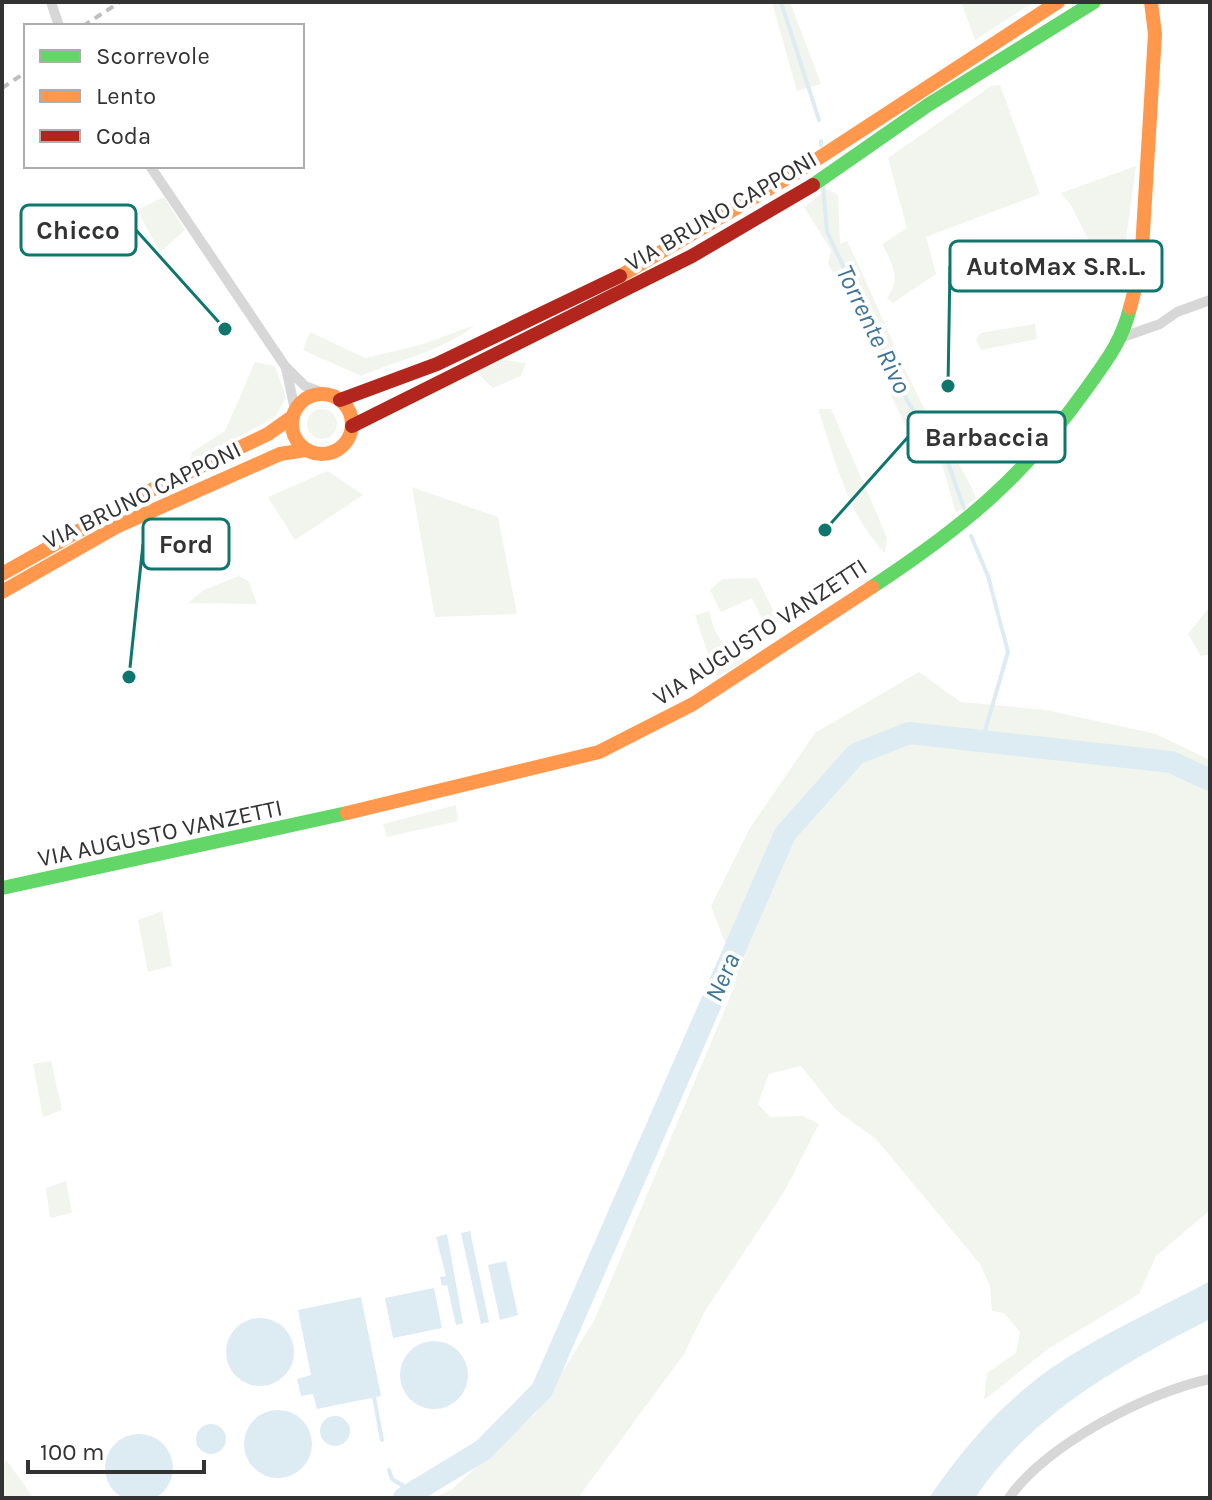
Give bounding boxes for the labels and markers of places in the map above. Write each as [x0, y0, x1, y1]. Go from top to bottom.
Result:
callout: Chicco [21, 205, 136, 255]
callout: AutoMax S.R.L. [950, 241, 1162, 291]
callout: Barbaccia [908, 412, 1065, 462]
callout: Ford [143, 519, 229, 569]

